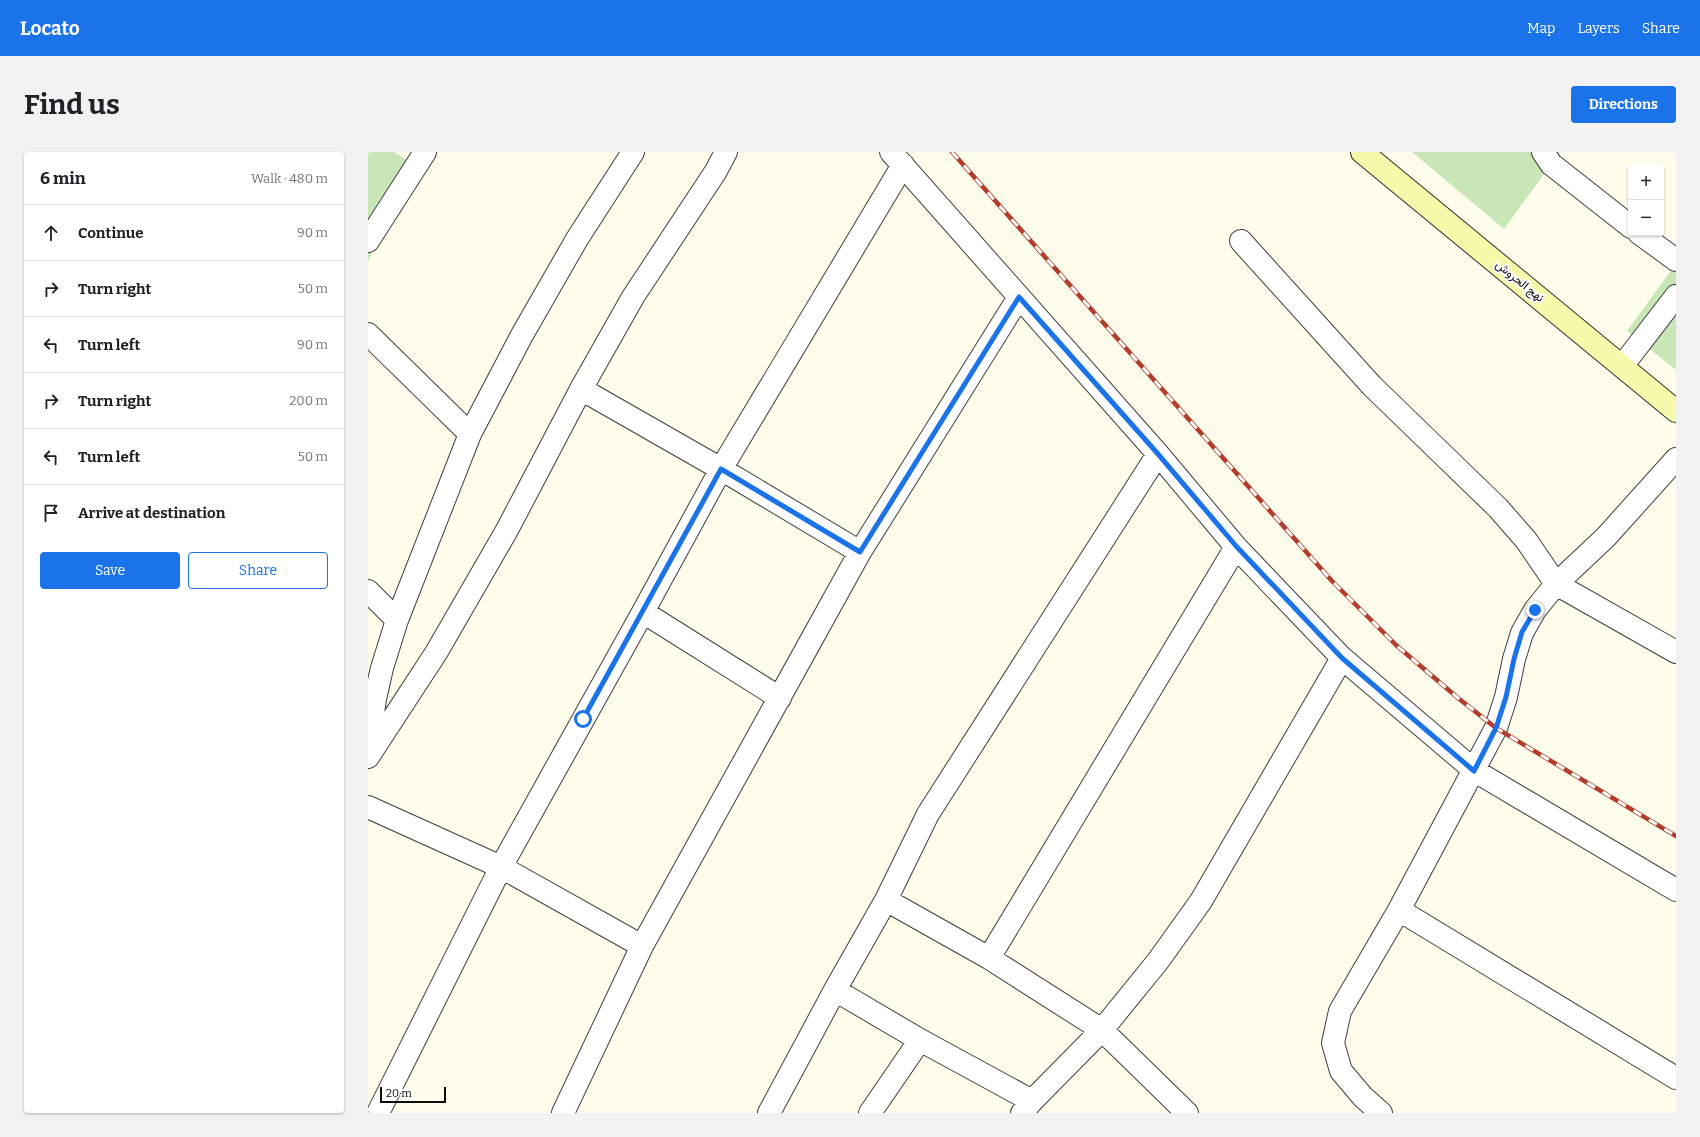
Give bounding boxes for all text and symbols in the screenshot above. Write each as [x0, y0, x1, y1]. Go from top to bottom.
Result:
text: Locato [20, 17, 80, 40]
text: Map [1527, 20, 1555, 37]
text: Layers [1577, 20, 1620, 37]
text: Share [1642, 20, 1680, 37]
button: Directions [1571, 86, 1676, 123]
text: Find us [24, 88, 120, 121]
map controls [1628, 164, 1664, 236]
button: + [1628, 164, 1664, 200]
text: 6 min [40, 168, 86, 189]
text: Walk · 480 m [251, 171, 328, 186]
button: − [1628, 200, 1664, 236]
icon: ahead [40, 222, 62, 244]
text: Continue [78, 224, 144, 242]
text: 90 m [297, 225, 328, 240]
street label: نهج الحروش [1492, 257, 1547, 306]
icon: right [40, 278, 62, 300]
text: Turn right [78, 280, 151, 298]
text: 50 m [298, 281, 328, 296]
icon: left [40, 334, 62, 356]
text: Turn left [78, 336, 140, 354]
text: 90 m [297, 337, 328, 352]
icon: right [40, 390, 62, 412]
text: Turn right [78, 392, 151, 410]
text: 200 m [289, 393, 328, 408]
icon: left [40, 446, 62, 468]
text: Turn left [78, 448, 140, 466]
text: 50 m [298, 449, 328, 464]
icon: arrive [40, 502, 62, 524]
text: Arrive at destination [78, 504, 225, 522]
button: Save [40, 552, 180, 589]
button: Share [188, 552, 328, 589]
route end [1526, 601, 1544, 619]
route start [574, 710, 592, 728]
scale bar [380, 1085, 446, 1104]
text: 20 m [386, 1087, 412, 1100]

